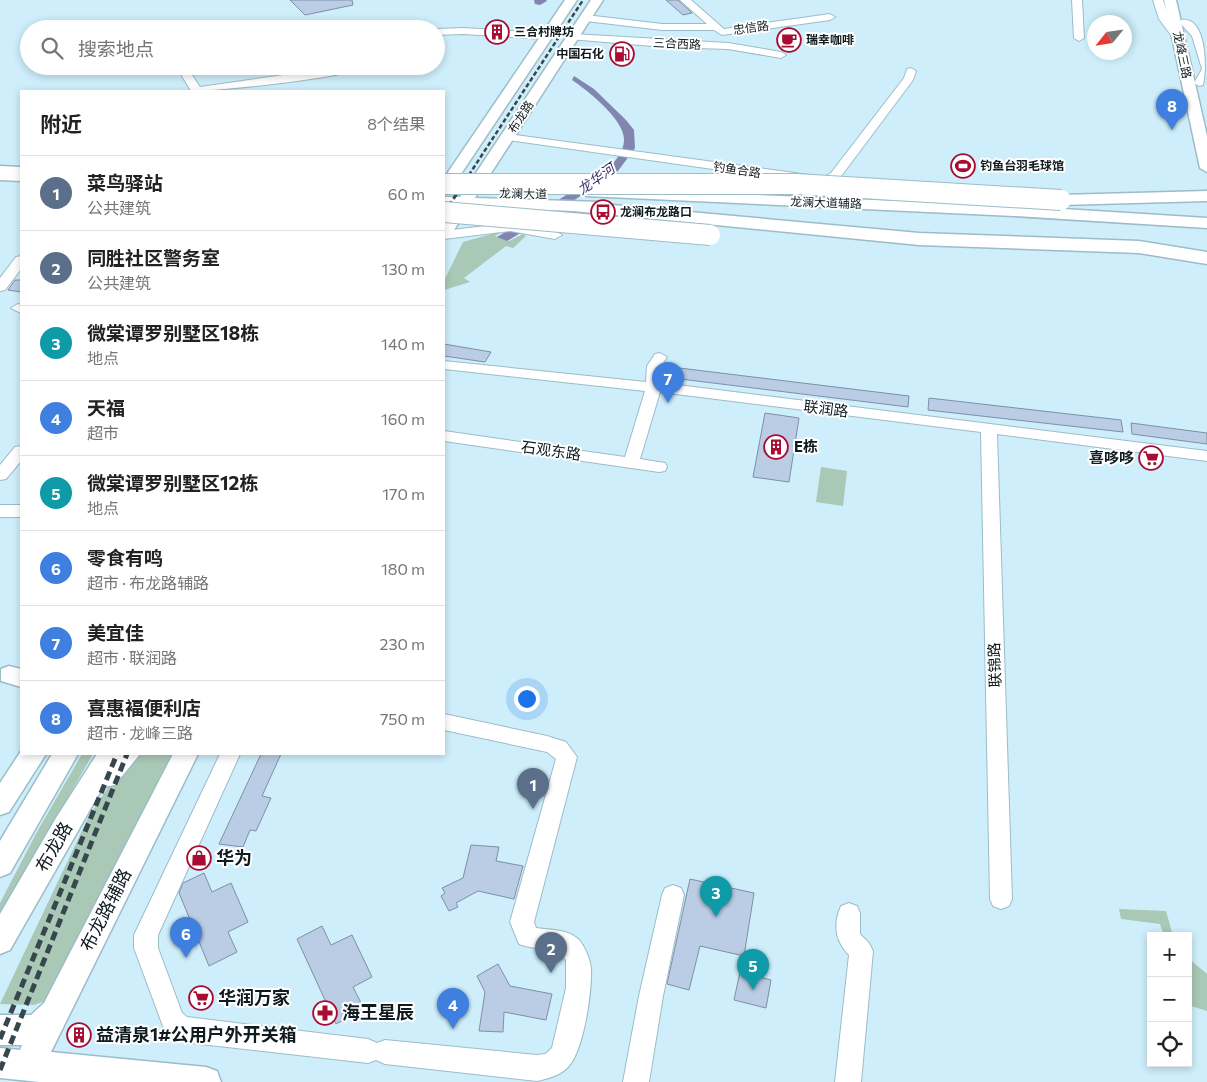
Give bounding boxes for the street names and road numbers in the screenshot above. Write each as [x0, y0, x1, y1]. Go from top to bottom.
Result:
street label: 忠信路 [732, 18, 770, 36]
street label: 龙峰三路 [1171, 30, 1195, 80]
street label: 三合西路 [653, 35, 701, 51]
street label: 布龙路 [504, 98, 536, 135]
street label: 钓鱼合路 [712, 159, 762, 179]
street label: 龙澜大道 [499, 186, 547, 200]
street label: 龙澜大道辅路 [790, 194, 862, 210]
street label: 联润路 [803, 396, 850, 420]
street label: 石观东路 [520, 437, 582, 463]
street label: 联锦路 [984, 642, 1004, 688]
street label: 布龙路 [30, 818, 76, 875]
street label: 布龙路辅路 [75, 864, 135, 955]

